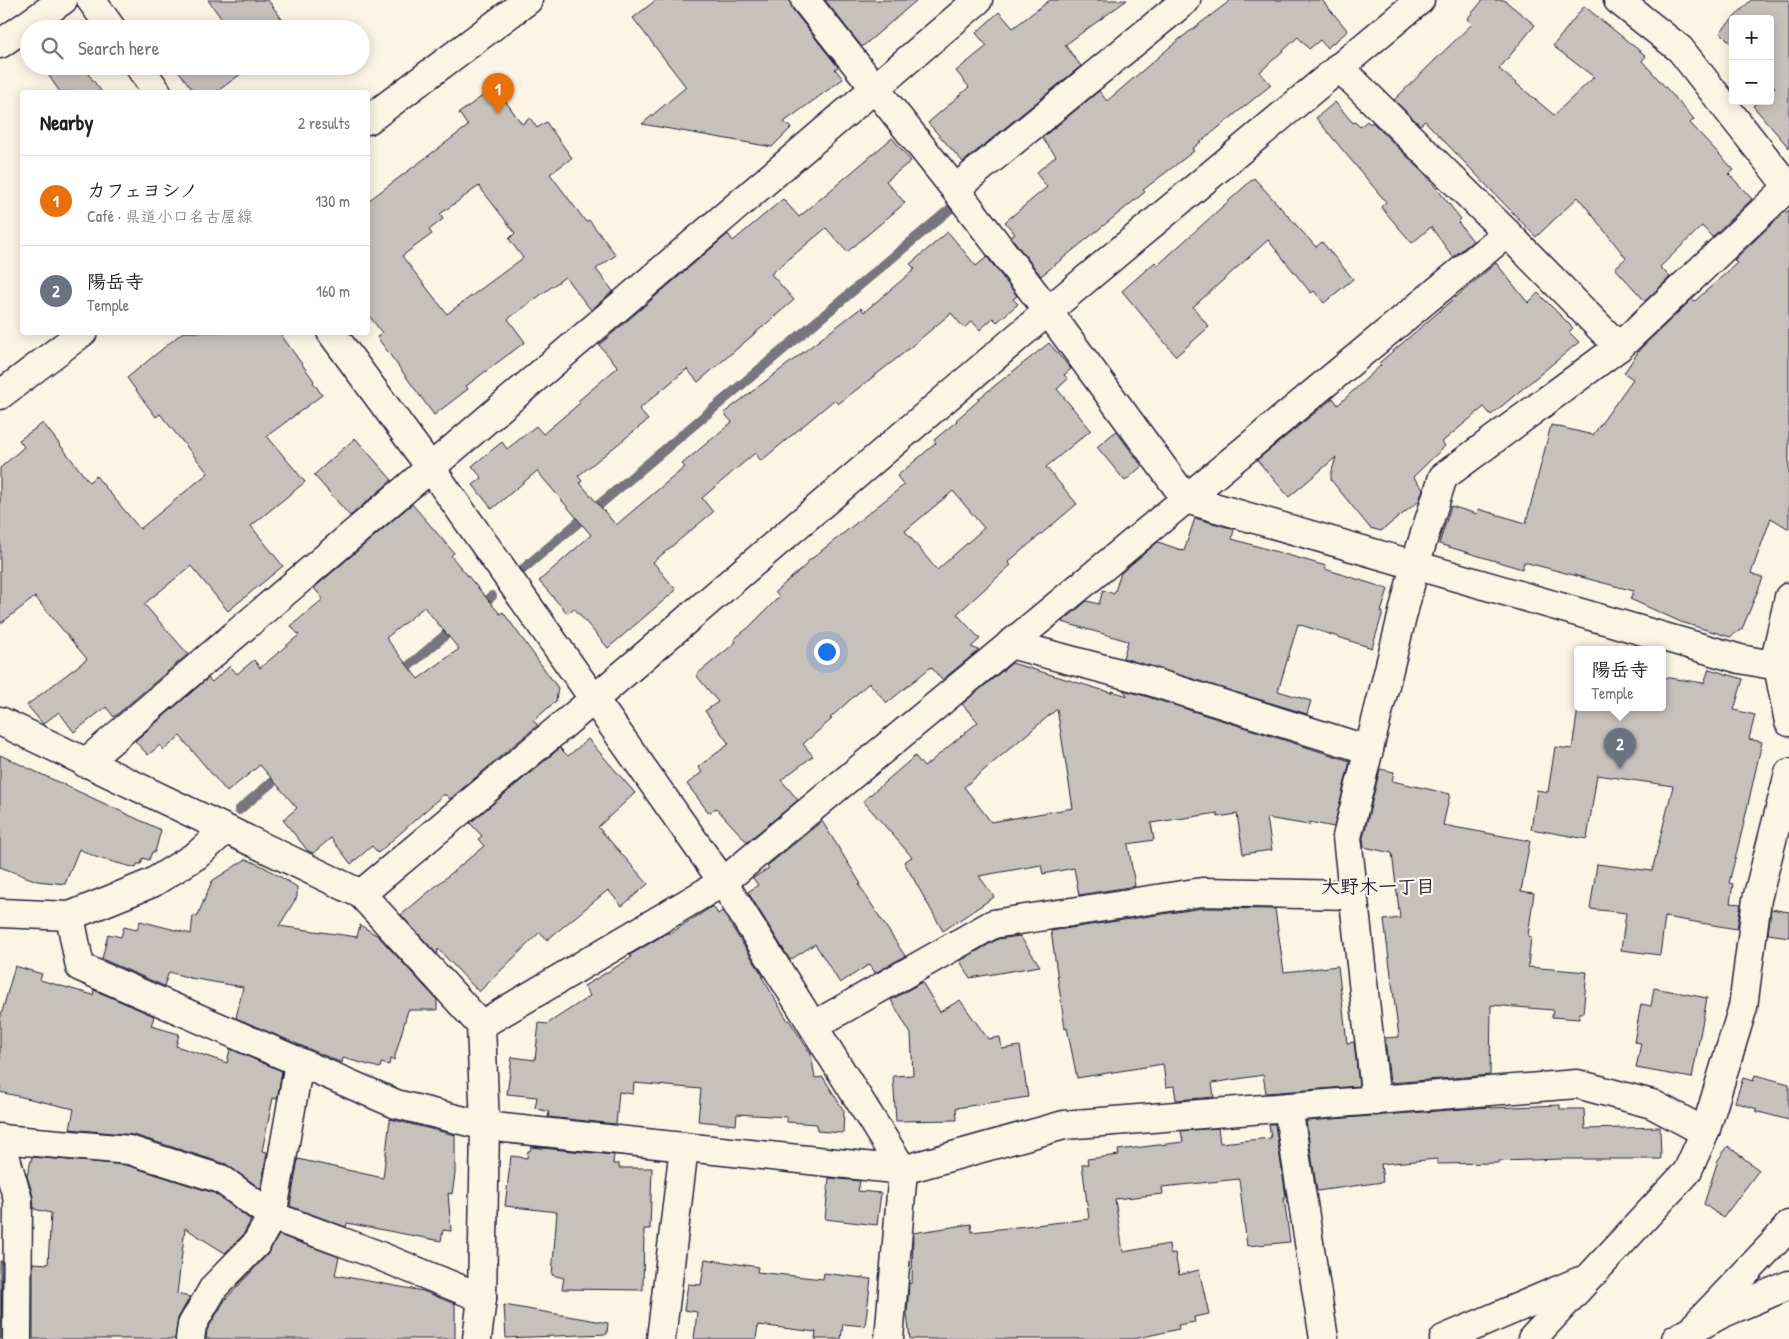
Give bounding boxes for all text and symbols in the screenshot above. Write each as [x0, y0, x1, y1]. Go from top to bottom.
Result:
map controls [1729, 15, 1774, 105]
button: + [1729, 15, 1774, 60]
search box [20, 20, 370, 75]
icon: search [38, 34, 66, 62]
text: Search here [78, 35, 159, 61]
button: − [1729, 60, 1774, 105]
pin: 1 [482, 73, 514, 114]
text: Nearby [40, 108, 93, 137]
text: 2 results [298, 112, 350, 134]
text: カフェヨシノ [87, 177, 198, 203]
text: 1 [53, 190, 59, 212]
text: 130 m [315, 190, 350, 212]
text: Café · 県道小口名古屋線 [87, 205, 253, 227]
text: 陽岳寺 [87, 268, 144, 294]
text: 2 [52, 280, 60, 302]
text: 160 m [316, 280, 350, 302]
text: Temple [87, 294, 129, 316]
your location [814, 639, 840, 665]
popup [1574, 646, 1666, 711]
text: 陽岳寺 [1591, 656, 1649, 682]
text: Temple [1591, 682, 1634, 704]
pin: 2 [1604, 728, 1636, 769]
district label: 大野木一丁目 [1321, 873, 1435, 899]

